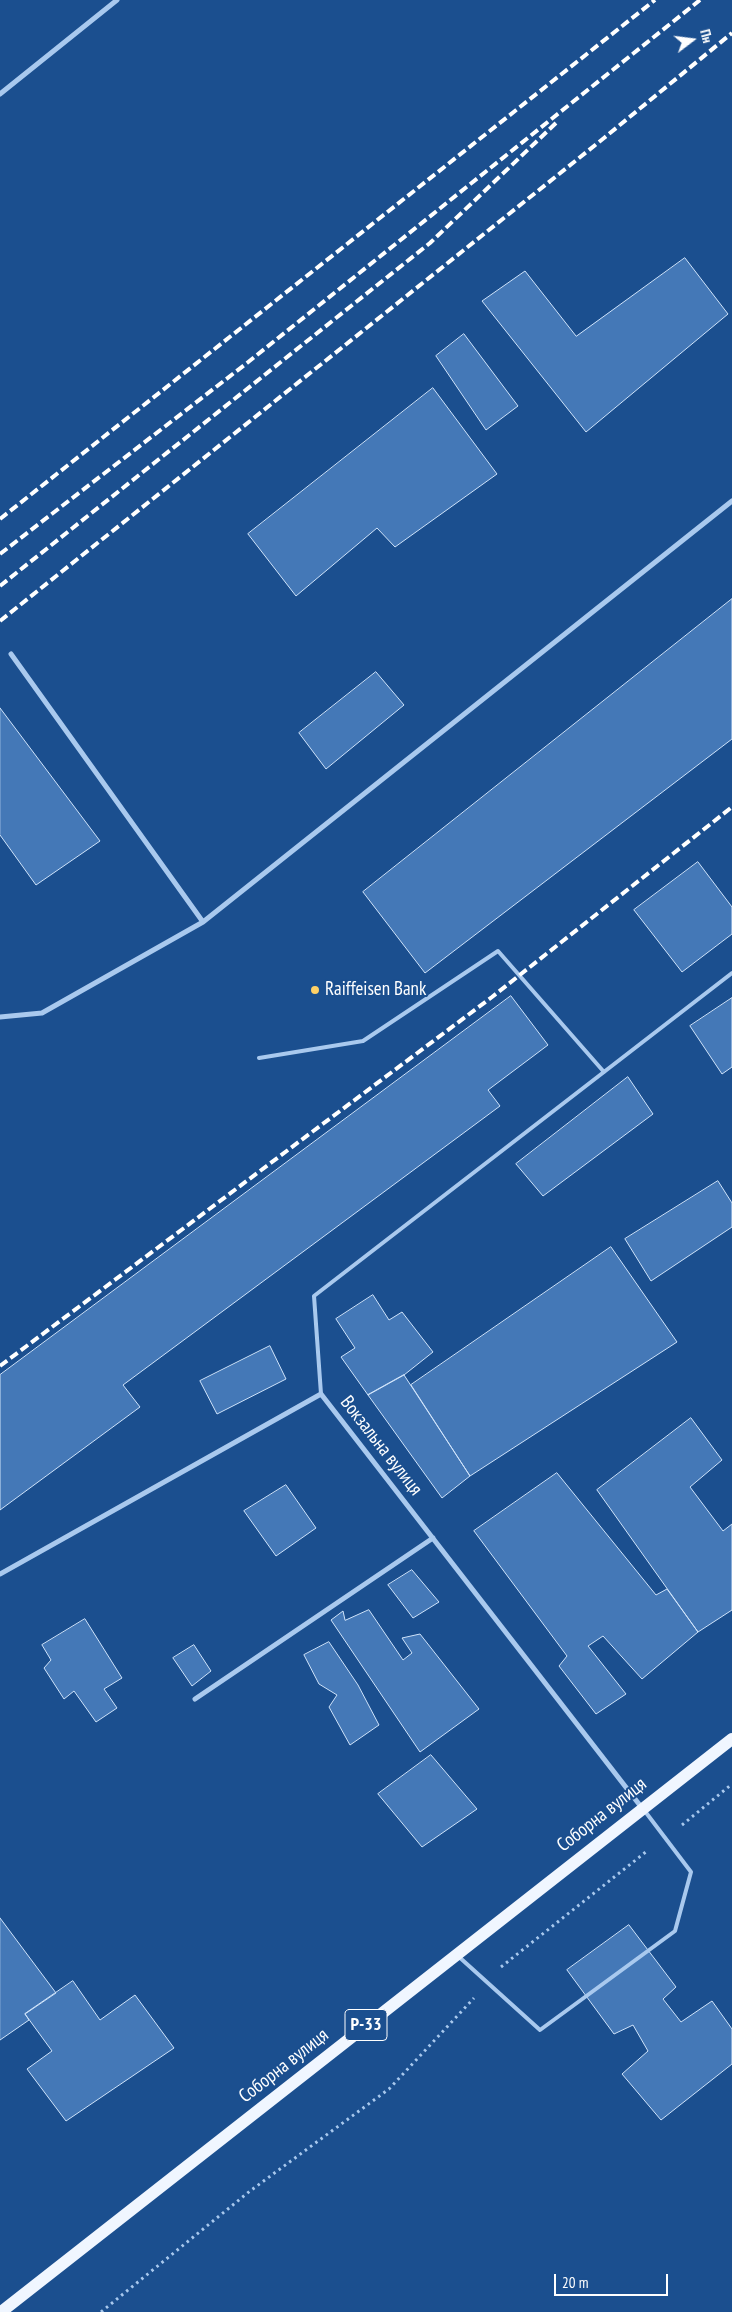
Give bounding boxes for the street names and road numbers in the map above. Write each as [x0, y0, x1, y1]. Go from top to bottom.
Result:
street label: Вокзальна вулиця [335, 1392, 427, 1500]
street label: Соборна вулиця [553, 1773, 651, 1857]
road number: Р-33 [345, 2010, 387, 2040]
street label: Соборна вулиця [235, 2024, 333, 2108]

